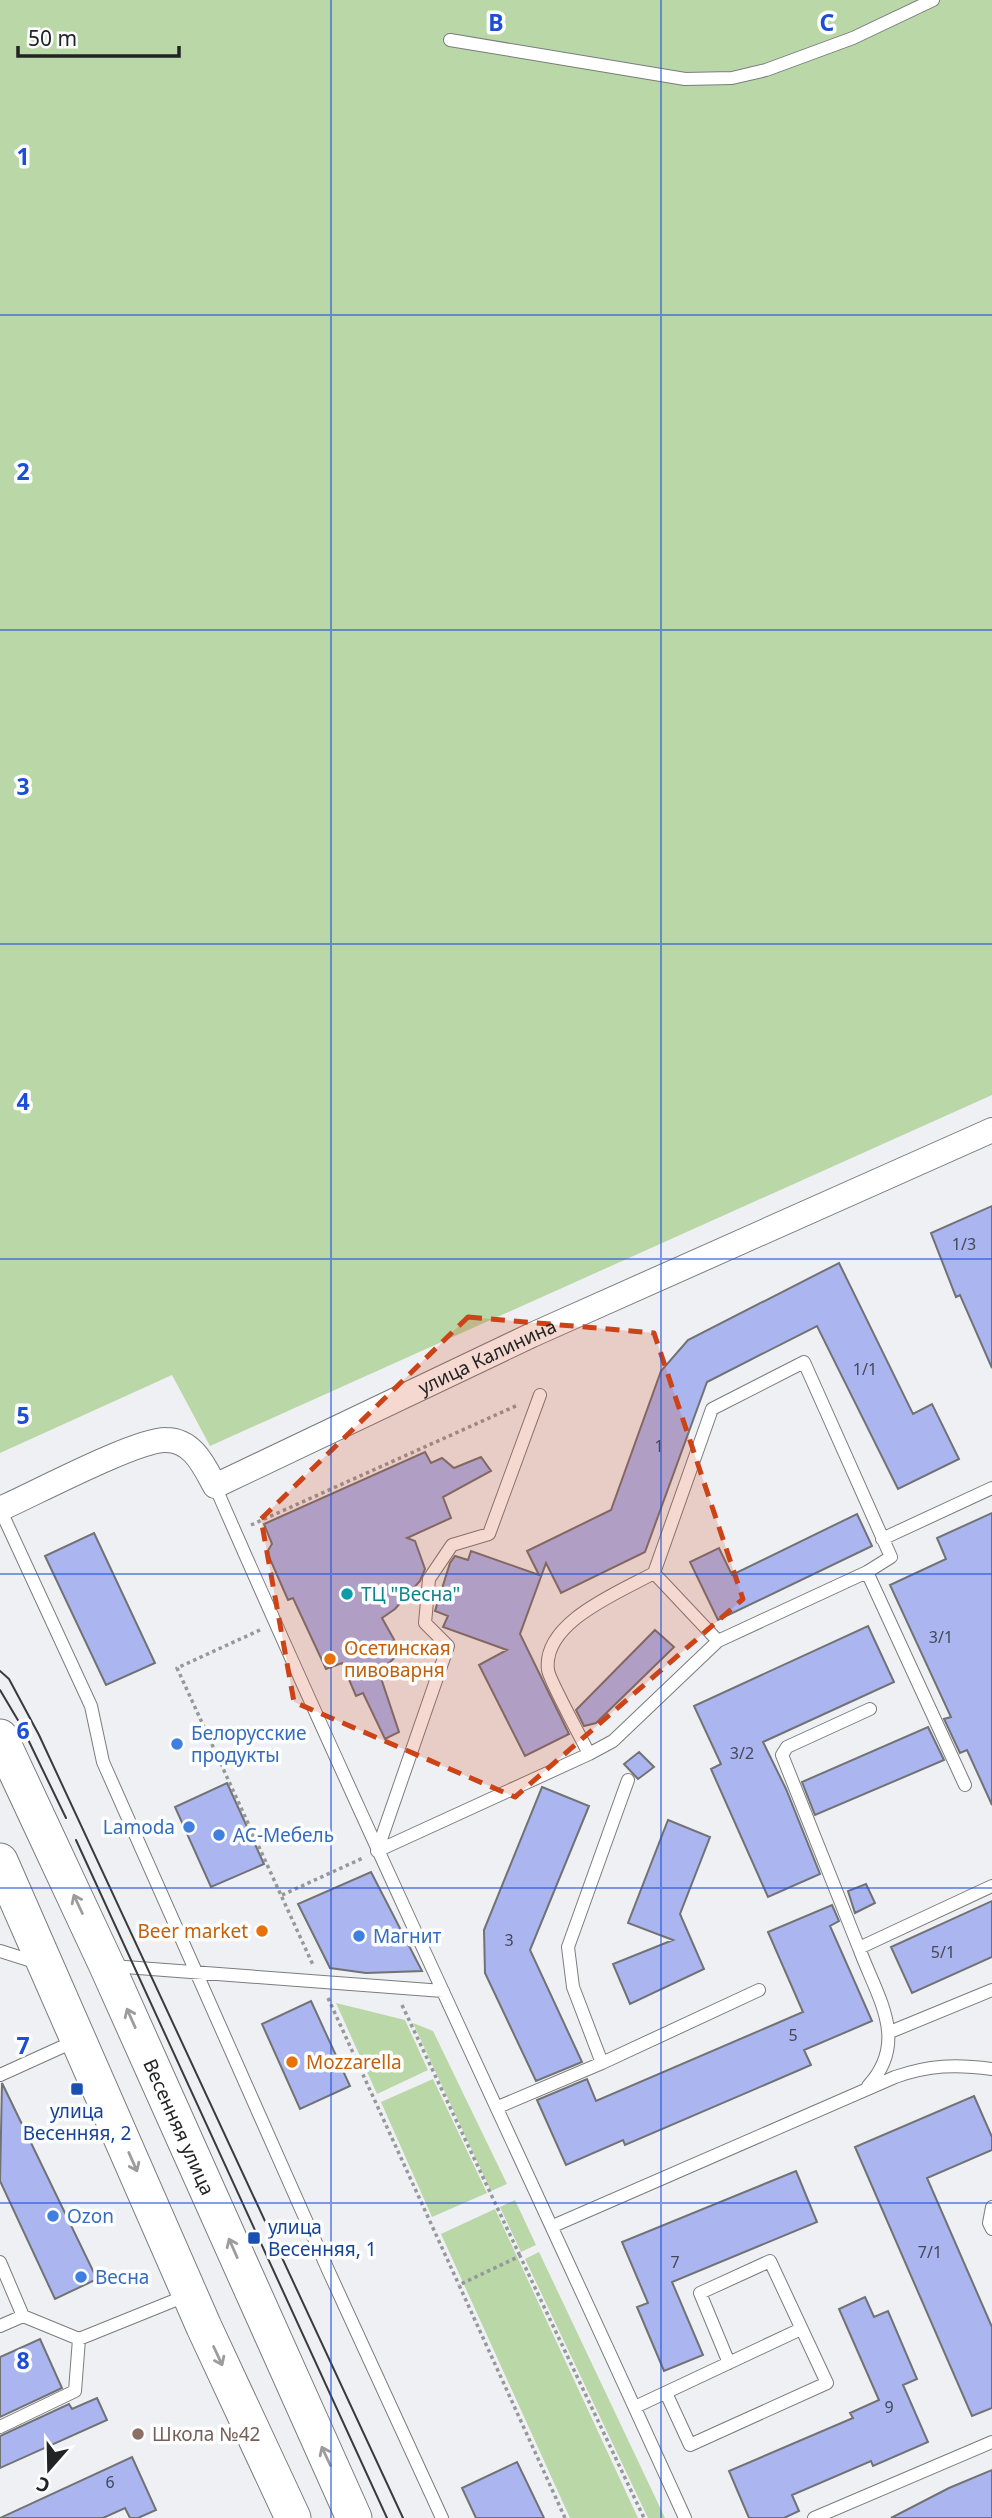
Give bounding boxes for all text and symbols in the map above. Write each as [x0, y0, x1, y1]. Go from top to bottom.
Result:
text: B [488, 6, 504, 38]
text: C [820, 6, 835, 38]
scale bar [18, 14, 178, 58]
text: 50 m [28, 24, 77, 52]
text: 1 [16, 140, 30, 172]
text: 2 [16, 455, 30, 487]
text: 3 [16, 770, 30, 802]
text: 4 [16, 1085, 30, 1117]
house number: 1/3 [952, 1233, 976, 1255]
street label: улица Калинина [414, 1313, 560, 1400]
house number: 1/1 [853, 1358, 877, 1380]
text: 5 [16, 1399, 30, 1431]
house number: 1 [654, 1435, 664, 1457]
place label: ТЦ "Весна" [361, 1581, 460, 1607]
marker: ТЦ "Весна" [339, 1586, 355, 1602]
house number: 3/1 [929, 1626, 953, 1648]
place label: Осетинская пивоварня [344, 1635, 451, 1683]
marker: Осетинская пивоварня [322, 1651, 338, 1667]
text: 6 [16, 1714, 30, 1746]
place label: Белорусские продукты [191, 1720, 307, 1768]
marker: Белорусские продукты [169, 1736, 185, 1752]
house number: 3/2 [730, 1742, 754, 1764]
place label: Lamoda [103, 1814, 175, 1840]
marker: Lamoda [181, 1819, 197, 1835]
place label: АС-Мебель [233, 1822, 334, 1848]
marker: АС-Мебель [211, 1827, 227, 1843]
one-way arrow [71, 1894, 85, 1915]
place label: Beer market [137, 1918, 248, 1944]
marker: Beer market [254, 1923, 270, 1939]
place label: Магнит [373, 1923, 442, 1949]
marker: Магнит [351, 1928, 367, 1944]
house number: 3 [504, 1929, 514, 1951]
house number: 5/1 [931, 1941, 955, 1963]
one-way arrow [124, 2008, 137, 2029]
house number: 5 [788, 2024, 798, 2046]
text: 7 [16, 2029, 30, 2061]
place label: Mozzarella [306, 2049, 402, 2075]
marker: Mozzarella [284, 2054, 300, 2070]
street label: Весенняя улица [137, 2055, 221, 2199]
marker: улица Весенняя, 2 [69, 2081, 85, 2097]
place label: улица Весенняя, 2 [23, 2098, 131, 2146]
one-way arrow [127, 2151, 140, 2172]
place label: Ozon [67, 2203, 114, 2229]
marker: Ozon [45, 2208, 61, 2224]
place label: улица Весенняя, 1 [268, 2214, 377, 2262]
marker: улица Весенняя, 1 [246, 2230, 262, 2246]
one-way arrow [226, 2238, 239, 2260]
house number: 7/1 [918, 2241, 942, 2263]
house number: 7 [670, 2251, 680, 2273]
place label: Весна [95, 2264, 149, 2290]
marker: Весна [73, 2269, 89, 2285]
text: 8 [16, 2344, 30, 2376]
one-way arrow [212, 2346, 225, 2367]
house number: 9 [884, 2396, 894, 2418]
place label: Школа №42 [152, 2421, 260, 2447]
marker: Школа №42 [130, 2426, 146, 2442]
north arrow [14, 2434, 84, 2504]
one-way arrow [319, 2446, 332, 2467]
text: С [33, 2471, 53, 2499]
house number: 6 [105, 2471, 115, 2493]

